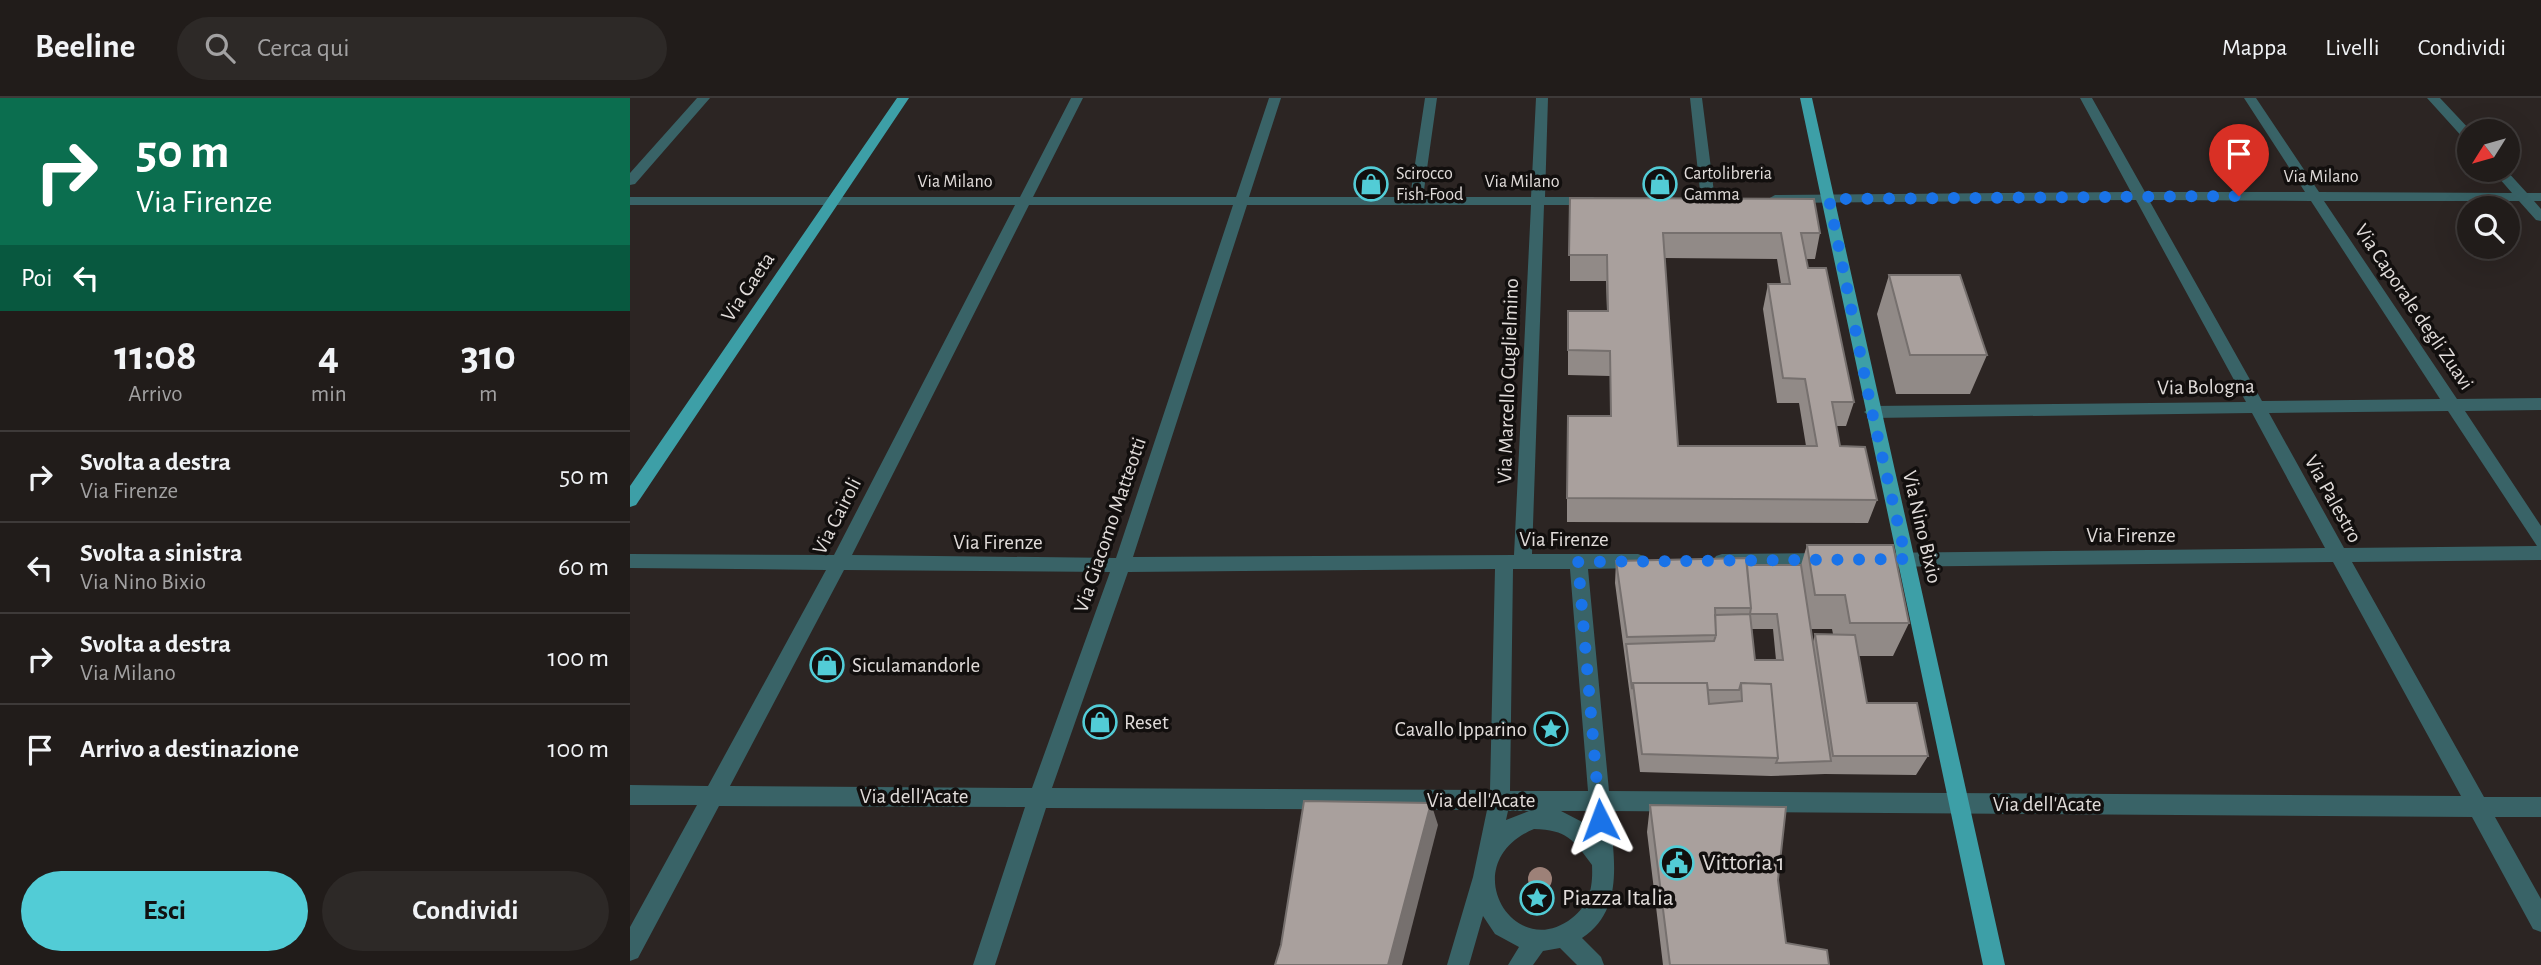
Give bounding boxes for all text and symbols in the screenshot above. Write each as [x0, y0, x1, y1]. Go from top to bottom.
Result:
search box [177, 17, 667, 80]
icon: search [201, 29, 239, 67]
text: Beeline [35, 31, 135, 64]
text: Cerca qui [257, 35, 350, 61]
text: Mappa [2222, 36, 2287, 60]
text: Livelli [2325, 36, 2380, 60]
text: Condividi [2418, 36, 2506, 60]
north arrow [2457, 119, 2520, 182]
map controls [2457, 119, 2520, 259]
pin [2209, 124, 2269, 196]
icon: right [21, 126, 112, 217]
text: 50 m [136, 128, 230, 177]
icon: arrive [2220, 135, 2258, 173]
shop icon: Scirocco Fish-Food [1352, 165, 1390, 203]
place label: Scirocco Fish-Food [1396, 165, 1463, 204]
shop icon: Cartolibreria Gamma [1641, 165, 1679, 203]
place label: Cartolibreria Gamma [1684, 165, 1772, 204]
street label: Via Milano [2283, 168, 2359, 186]
street label: Via Milano [917, 173, 993, 191]
street label: Via Milano [1484, 173, 1560, 191]
text: Via Firenze [136, 186, 273, 218]
button: search [2457, 196, 2520, 259]
street label: Via Caporale degli Zuavi [2351, 220, 2477, 394]
street label: Via Gaeta [717, 248, 779, 325]
icon: left [67, 259, 105, 297]
text: Poi [21, 265, 53, 291]
street label: Via Marcello Guglielmino [1494, 278, 1522, 484]
text: 11:08 [114, 335, 197, 377]
text: 4 [318, 335, 339, 377]
text: 310 [461, 335, 516, 377]
street label: Via Bologna [2157, 376, 2255, 398]
text: Arrivo [128, 383, 182, 406]
text: min [311, 383, 347, 406]
text: m [479, 383, 497, 406]
street label: Via Giacomo Matteotti [1070, 435, 1150, 615]
text: Svolta a destra [80, 449, 231, 475]
street label: Via Palestro [2300, 452, 2366, 546]
icon: right [21, 458, 59, 496]
text: 50 m [559, 463, 609, 489]
street label: Via Nino Bixio [1899, 469, 1945, 585]
street label: Via Cairoli [809, 474, 865, 558]
text: Via Firenze [80, 480, 178, 503]
street label: Via Firenze [2086, 525, 2176, 546]
street label: Via Firenze [1519, 529, 1609, 550]
street label: Via Firenze [953, 532, 1043, 553]
text: Svolta a sinistra [80, 540, 242, 566]
icon: left [21, 549, 59, 587]
text: 60 m [558, 554, 609, 580]
text: Via Nino Bixio [80, 571, 206, 594]
text: Svolta a destra [80, 631, 231, 657]
icon: right [21, 640, 59, 678]
text: 100 m [548, 645, 609, 671]
shop icon: Siculamandorle [808, 646, 846, 684]
place label: Siculamandorle [852, 655, 980, 676]
text: Via Milano [80, 662, 176, 685]
shop icon: Reset [1081, 703, 1119, 741]
place icon: Cavallo Ipparino [1532, 710, 1570, 748]
place label: Reset [1124, 712, 1169, 733]
place label: Cavallo Ipparino [1395, 719, 1527, 740]
icon: arrive [21, 731, 59, 769]
text: Arrivo a destinazione [80, 736, 299, 762]
text: 100 m [548, 736, 609, 762]
position arrow [1563, 783, 1637, 857]
street label: Via dell'Acate [860, 786, 968, 807]
street label: Via dell'Acate [1427, 790, 1535, 811]
street label: Via dell'Acate [1993, 794, 2101, 815]
public building icon: Vittoria 1 [1658, 844, 1696, 882]
place label: Vittoria 1 [1702, 851, 1785, 875]
button: Esci [21, 871, 308, 951]
button: Condividi [322, 871, 609, 951]
place icon: Piazza Italia [1518, 879, 1556, 917]
place label: Piazza Italia [1562, 886, 1674, 910]

